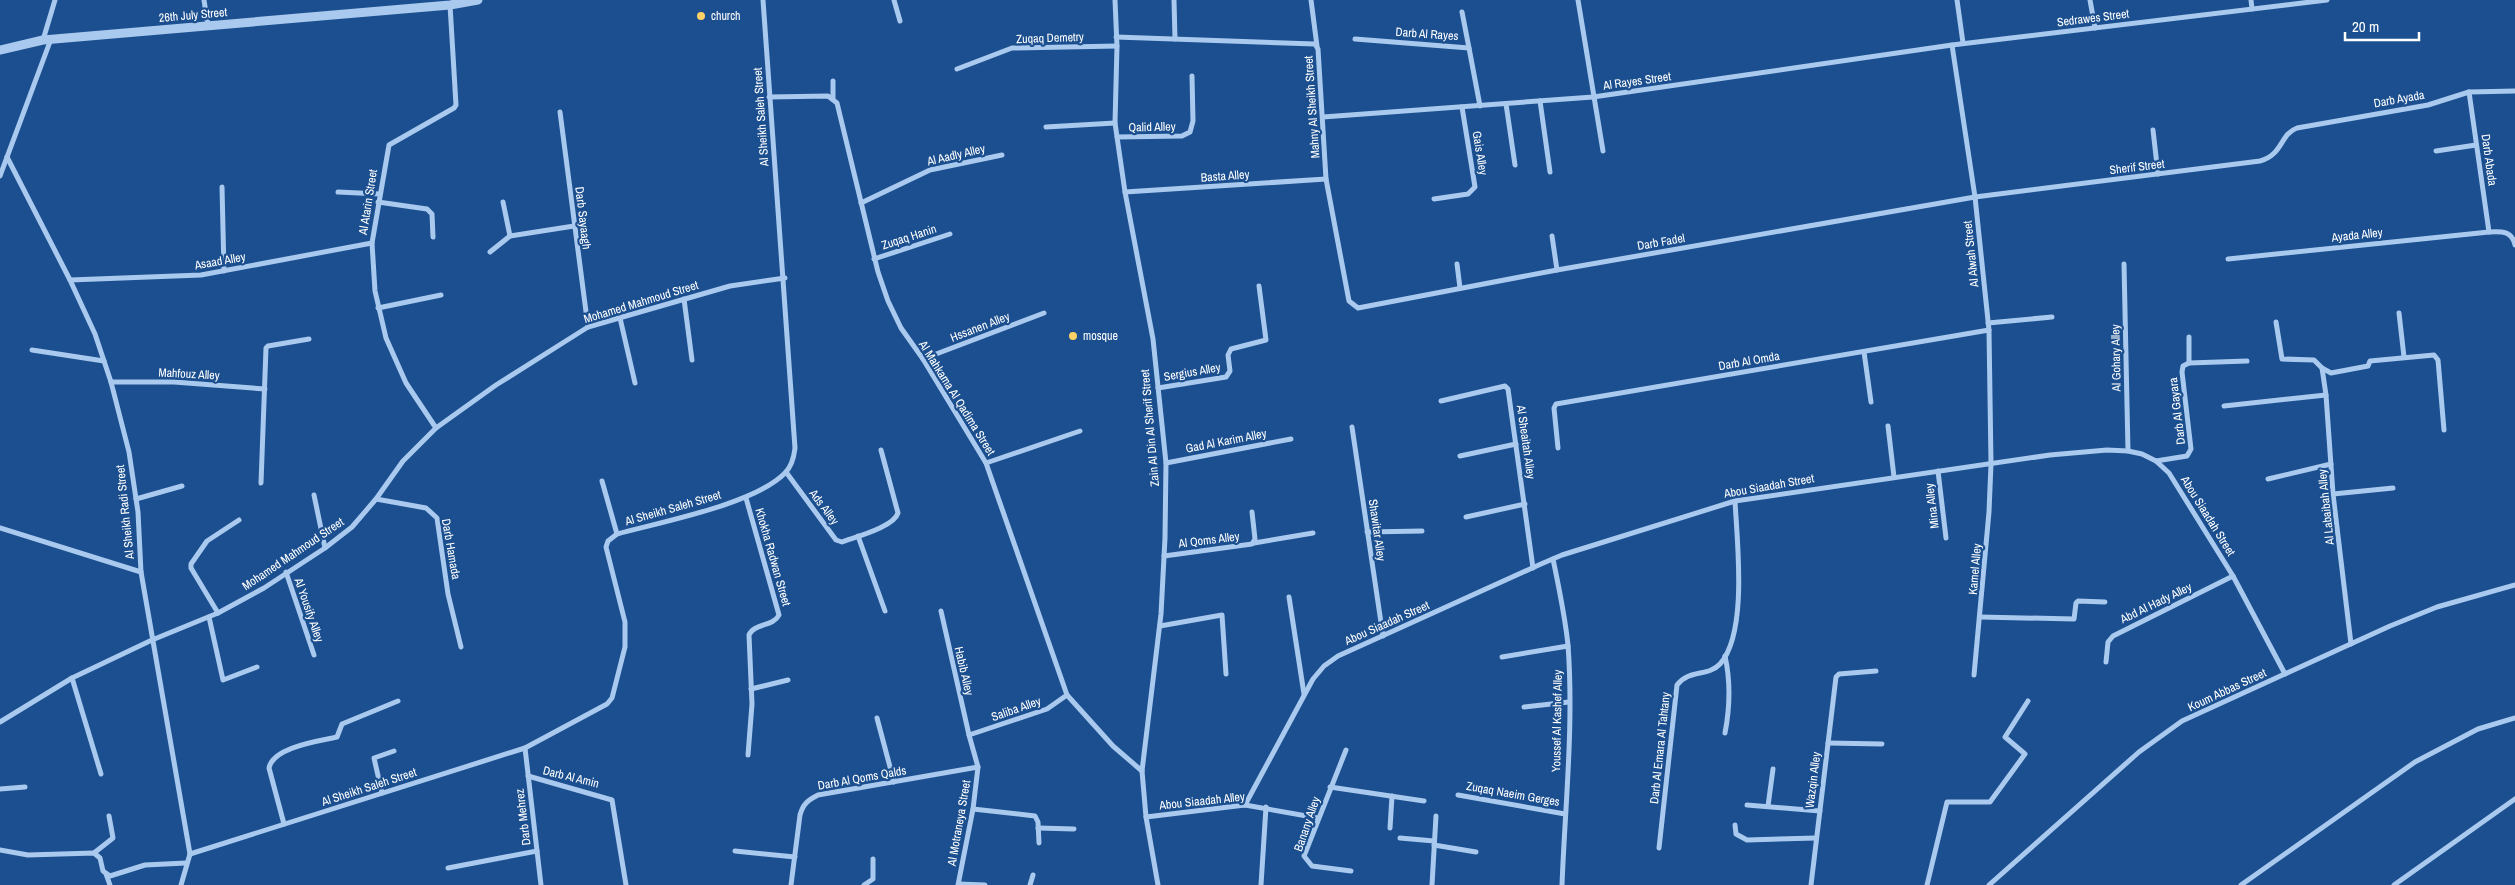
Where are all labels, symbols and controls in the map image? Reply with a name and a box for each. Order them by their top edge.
street label: 26th July Street [158,4,228,26]
street label: Sedrawes Street [2056,6,2130,30]
place label: church [711,8,741,24]
marker: church [695,10,707,22]
scale bar [2345,10,2419,42]
text: 20 m [2352,16,2379,37]
street label: Darb Al Rayes [1395,24,1459,44]
street label: Zuqaq Demetry [1016,29,1084,47]
street label: Mahny Al Sheikh Street [1300,55,1324,159]
street label: Al Sheikh Saleh Street [750,67,773,168]
street label: Al Rayes Street [1601,68,1672,94]
street label: Darb Ayada [2372,87,2426,111]
street label: Qalid Alley [1128,119,1176,135]
street label: Gais Alley [1469,130,1491,176]
street label: Darb Abada [2477,133,2501,187]
street label: Al Aadly Alley [924,141,987,170]
street label: Sherif Street [2109,156,2166,178]
street label: Basta Alley [1200,166,1250,186]
street label: Al Atarin Street [355,168,381,237]
street label: Darb Sayaagh [571,186,595,250]
street label: Al Alwah Street [1960,220,1983,289]
street label: Zuqaq Hanin [879,221,939,253]
street label: Ayada Alley [2330,224,2383,246]
street label: Darb Fadel [1636,230,1686,254]
street label: Asaad Alley [192,249,247,274]
street label: Mohamed Mahmoud Street [582,277,701,327]
street label: Hssanen Alley [948,308,1012,346]
street label: Al Gohary Alley [2107,324,2125,393]
place label: mosque [1083,328,1118,344]
marker: mosque [1067,330,1079,342]
street label: Al Mahkama Al Qadima Street [915,337,999,459]
street label: Darb Al Omda [1717,348,1781,374]
street label: Sergius Alley [1162,359,1222,385]
street label: Mahfouz Alley [158,364,220,384]
street label: Zain Al Din Al Sherif Street [1137,368,1163,487]
street label: Darb Al Gayara [2165,376,2189,445]
street label: Al Sheaitah Alley [1513,403,1539,480]
street label: Gad Al Karim Alley [1184,425,1268,457]
street label: Al Sheikh Radi Street [112,464,138,561]
street label: Al Labaibah Alley [2314,468,2338,547]
street label: Abou Siaadah Street [1722,470,1816,502]
street label: Abou Siaadah Street [2176,472,2239,559]
street label: Mina Alley [1921,482,1943,530]
street label: Ads Alley [805,485,843,528]
street label: Al Sheikh Saleh Street [622,487,723,530]
street label: Shawitar Alley [1365,498,1389,562]
street label: Khokha Radwan Street [751,506,795,608]
street label: Mohamed Mahmoud Street [239,514,347,594]
street label: Darb Hamada [438,517,464,581]
street label: Al Qoms Alley [1177,528,1240,552]
street label: Kamel Alley [1965,543,1985,595]
street label: Al Yousify Alley [290,575,327,644]
street label: Abd Al Hady Alley [2117,579,2194,628]
street label: Abou Siaadah Street [1341,597,1432,649]
street label: Habib Alley [951,645,977,697]
street label: Koum Abbas Street [2185,665,2269,715]
street label: Youssef Al Kashef Alley [1548,669,1566,772]
street label: Darb Al Emara Al Tahtany [1646,691,1674,805]
street label: Saliba Alley [989,693,1043,725]
street label: Wazqin Alley [1802,751,1824,809]
street label: Darb Al Amin [541,762,601,792]
street label: Darb Al Qoms Qalds [816,762,908,794]
street label: Al Sheikh Saleh Street [318,764,419,810]
street label: Zuqaq Naeim Gerges [1465,778,1561,810]
street label: Al Motraneya Street [943,779,974,868]
street label: Darb Mehrez [512,788,534,846]
street label: Abou Siaadah Alley [1157,789,1246,814]
street label: Banany Alley [1290,794,1324,854]

